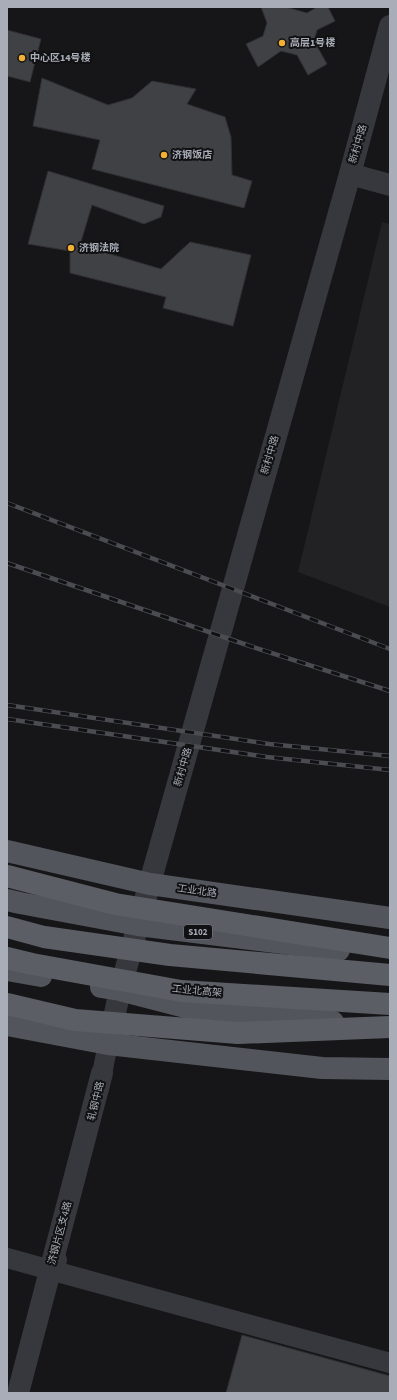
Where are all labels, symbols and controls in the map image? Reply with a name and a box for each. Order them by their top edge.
place label: 高层1号楼 [290,36,335,50]
marker: 高层1号楼 [277,38,287,48]
place label: 中心区14号楼 [30,51,91,65]
marker: 中心区14号楼 [17,53,27,63]
street label: 新村中路 [346,123,370,165]
place label: 济钢饭店 [172,148,212,162]
marker: 济钢饭店 [159,150,169,160]
place label: 济钢法院 [79,241,119,255]
marker: 济钢法院 [66,243,76,253]
street label: 新村中路 [258,434,282,476]
street label: 新村中路 [171,746,195,788]
street label: 工业北路 [176,881,218,901]
road number: S102 [184,925,212,939]
street label: 工业北高架 [171,982,223,1000]
street label: 轧钢中路 [84,1080,108,1122]
street label: 济钢片区支4路 [45,1200,75,1266]

